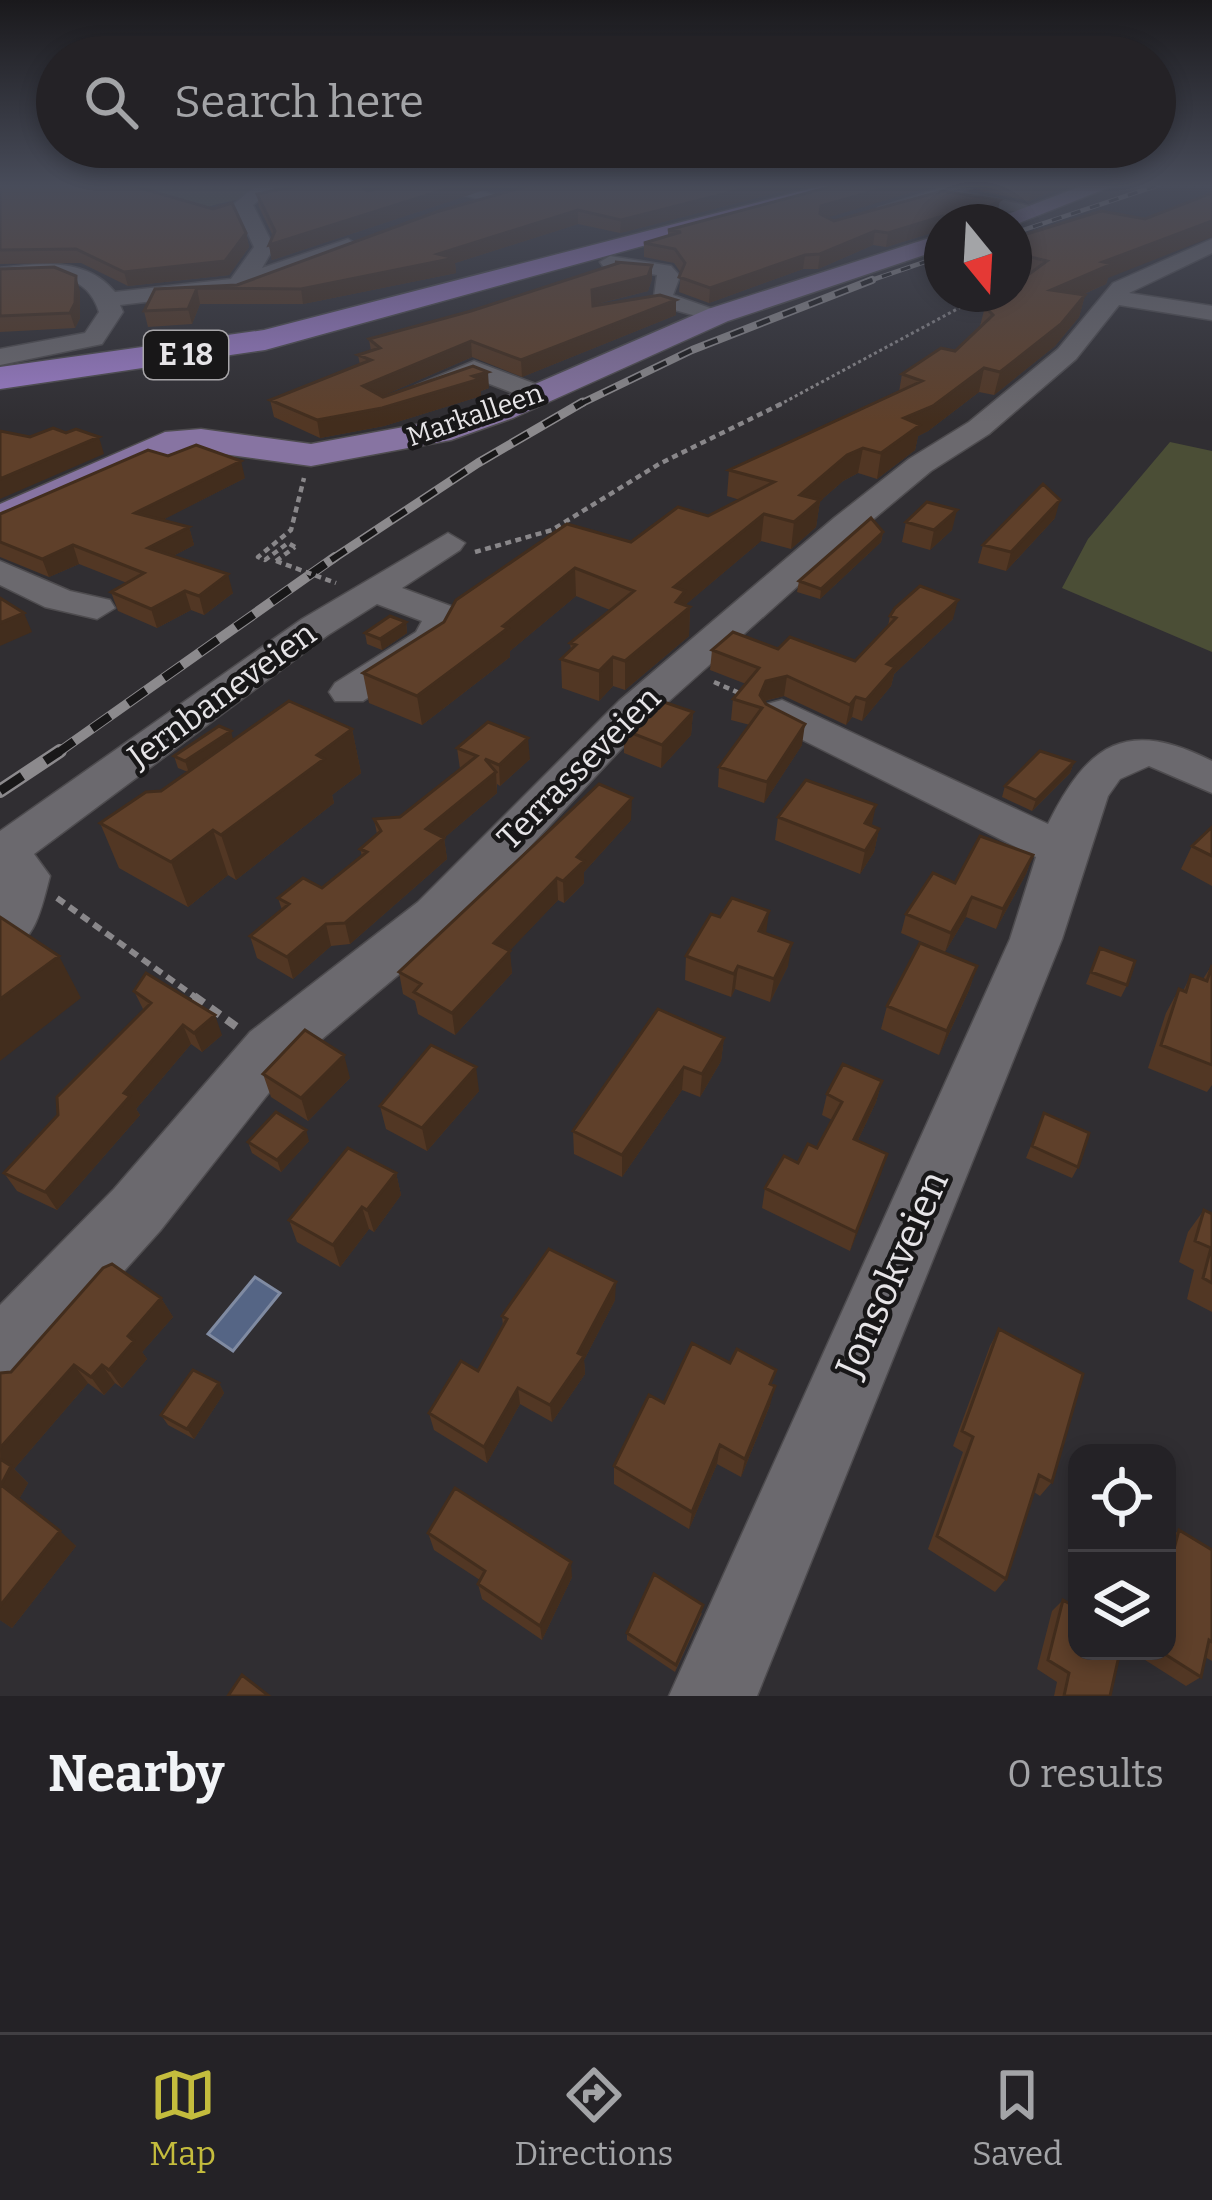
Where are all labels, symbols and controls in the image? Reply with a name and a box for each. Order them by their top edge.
search box [36,36,1176,168]
icon: search [78,69,144,135]
text: Search here [174,75,424,129]
north arrow [924,204,1032,312]
road number: E 18 [144,331,228,379]
street label: Markalleen [403,377,547,453]
street label: Jernbaneveien [119,613,324,777]
street label: Terrasseveien [489,678,669,858]
street label: Jonsokveien [826,1163,958,1385]
map controls [1068,1444,1176,1660]
button: locate [1068,1444,1176,1552]
button: layers [1068,1552,1176,1660]
text: Nearby [48,1743,224,1805]
text: 0 results [1007,1751,1164,1797]
tab: Map [149,2062,216,2174]
tab: Directions [515,2062,673,2174]
tab: Saved [972,2062,1063,2174]

